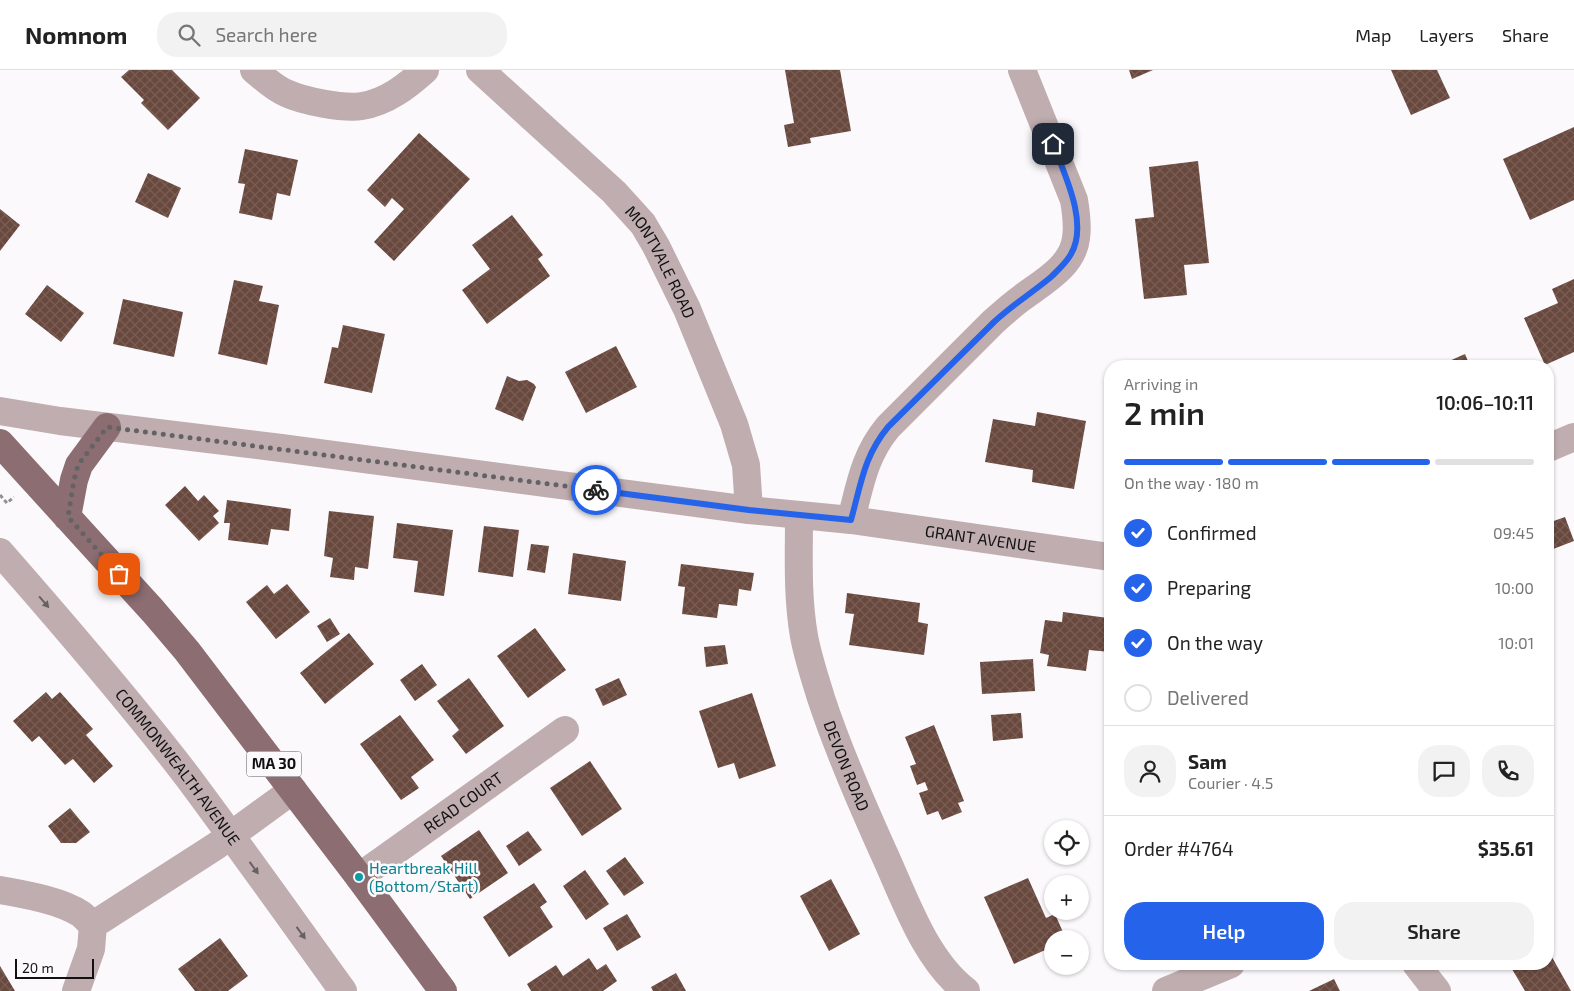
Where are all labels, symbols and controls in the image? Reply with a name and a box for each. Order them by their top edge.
search box [157,12,507,57]
text: Nomnom [25,20,127,49]
icon: search [175,21,203,49]
text: Search here [215,23,317,46]
text: Map [1355,24,1391,46]
text: Layers [1419,24,1474,46]
text: Share [1502,24,1549,46]
pin [1032,123,1074,165]
icon: home [1039,130,1067,158]
street label: MONTVALE ROAD [622,201,700,321]
text: Arriving in [1124,374,1198,393]
text: 10:06–10:11 [1436,391,1534,414]
text: 2 min [1124,393,1205,431]
courier [571,465,621,515]
text: On the way · 180 m [1124,473,1259,492]
icon: bike [582,476,610,504]
icon: check [1124,519,1152,547]
street label: GRANT AVENUE [924,521,1038,555]
text: Confirmed [1167,521,1257,544]
text: 09:45 [1493,523,1534,542]
pin [98,553,140,595]
icon: bag [105,560,133,588]
icon: check [1124,574,1152,602]
text: Preparing [1167,576,1251,599]
text: 10:00 [1495,578,1534,597]
one-way arrow [38,595,49,608]
icon: check [1124,629,1152,657]
text: On the way [1167,631,1263,654]
text: 10:01 [1498,633,1534,652]
street label: COMMONWEALTH AVENUE [112,684,245,849]
text: Delivered [1167,686,1249,709]
street label: DEVON ROAD [820,718,874,814]
button: person [1124,745,1176,797]
button: chat [1418,745,1470,797]
button: phone [1482,745,1534,797]
text: Sam [1188,750,1227,773]
road number: MA 30 [246,752,302,776]
street label: READ COURT [420,768,506,837]
text: Courier · 4.5 [1188,773,1273,792]
map controls [1044,820,1089,975]
button: locate [1044,820,1089,865]
text: Order #4764 [1124,837,1234,860]
text: $35.61 [1478,837,1534,860]
place label: Heartbreak Hill (Bottom/Start) [369,858,479,895]
one-way arrow [249,861,259,875]
marker: Heartbreak Hill (Bottom/Start) [353,871,365,883]
button: + [1044,875,1089,920]
button: Help [1124,902,1324,960]
button: Share [1334,902,1534,960]
one-way arrow [295,926,305,939]
button: − [1044,930,1089,975]
scale bar [15,956,94,979]
text: 20 m [22,959,54,976]

